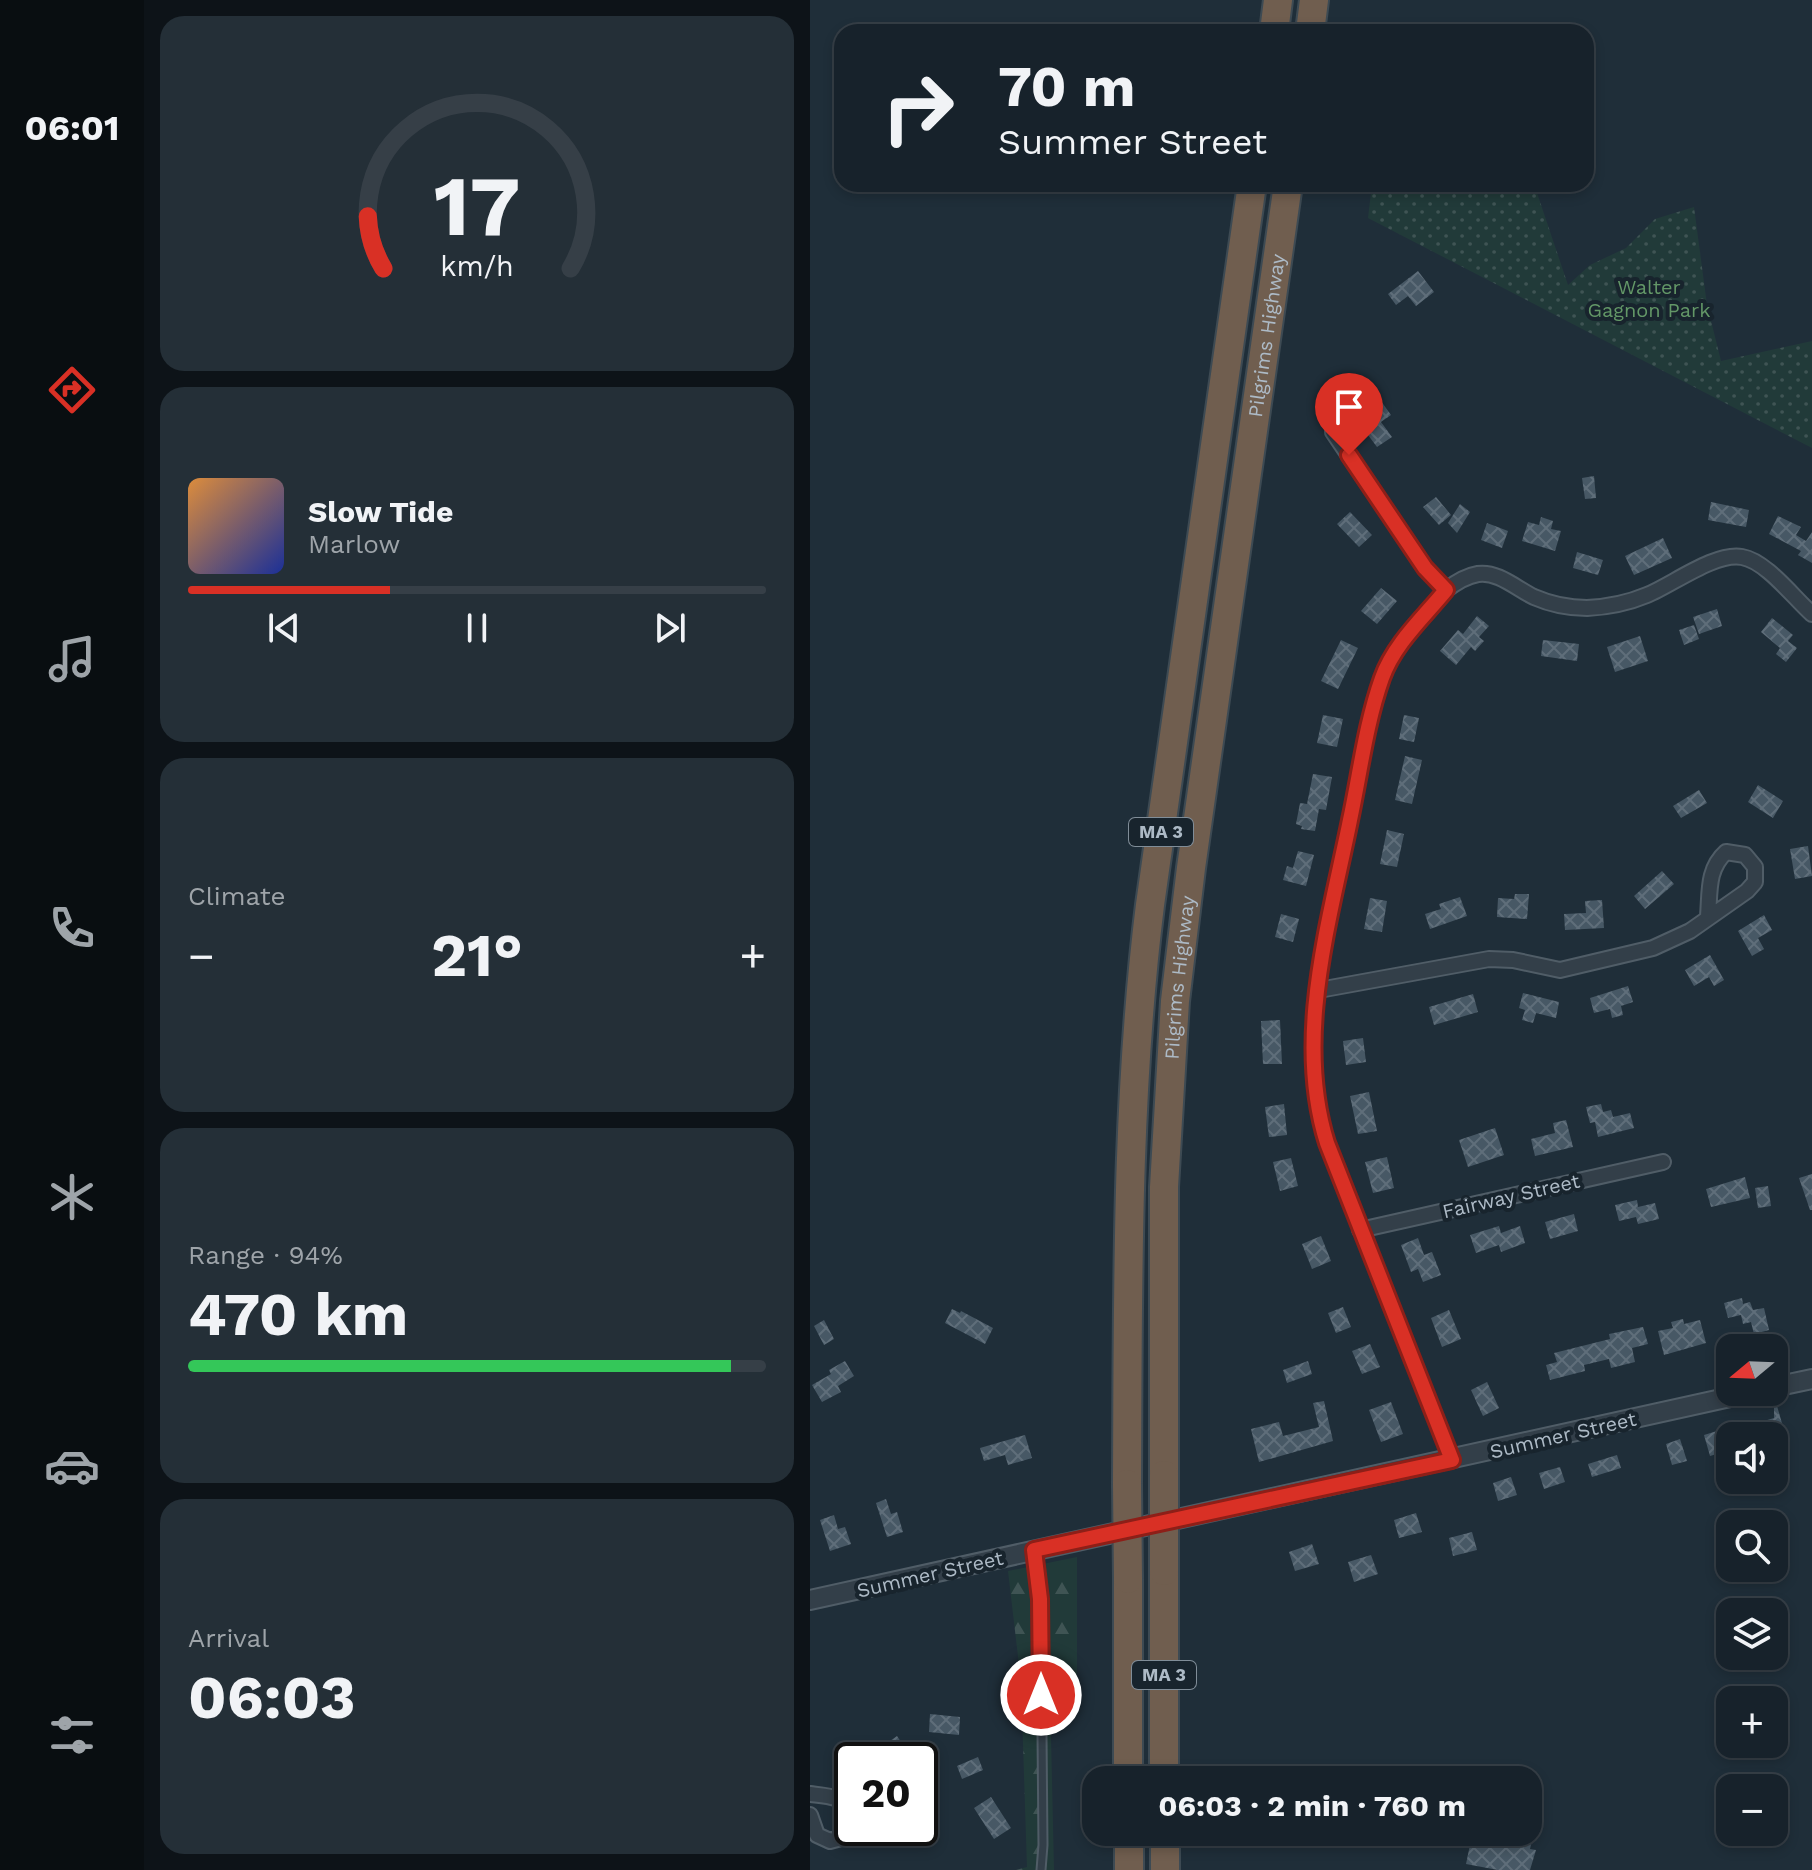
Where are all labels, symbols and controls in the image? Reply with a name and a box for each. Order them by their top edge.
text: 70 m [998,54,1135,120]
icon: right [866,56,970,160]
text: 06:01 [25,107,119,149]
text: Summer Street [998,121,1267,163]
text: 17 [434,158,520,255]
text: km/h [440,250,514,284]
street label: Pilgrims Highway [1243,252,1290,419]
park label: Walter Gagnon Park [1587,275,1711,322]
icon: directions [44,362,100,418]
pin [1315,373,1383,455]
icon: arrive [1327,385,1371,429]
text: Slow Tide [308,494,453,529]
text: Marlow [308,529,400,559]
icon: previous [262,606,306,650]
icon: pause [455,606,499,650]
icon: next [648,606,692,650]
icon: music [44,631,100,687]
road number: MA 3 [1129,818,1193,846]
text: Climate [188,881,286,911]
street label: Pilgrims Highway [1160,894,1200,1060]
icon: phone [44,900,100,956]
text: 21° [431,920,523,991]
text: − [188,930,215,982]
text: + [739,930,766,982]
street label: Fairway Street [1440,1168,1583,1223]
icon: climate [44,1169,100,1225]
text: Range · 94% [188,1240,343,1270]
text: 470 km [188,1279,408,1350]
north arrow [1716,1334,1788,1406]
map controls [1716,1334,1788,1846]
street label: Summer Street [1487,1406,1639,1464]
button: sound [1716,1422,1788,1494]
icon: car [44,1438,100,1494]
button: search [1716,1510,1788,1582]
street label: Summer Street [854,1545,1006,1603]
button: layers [1716,1598,1788,1670]
text: Arrival [188,1623,269,1653]
position arrow [999,1653,1083,1737]
road number: MA 3 [1132,1661,1196,1689]
text: 06:03 [188,1662,355,1733]
button: + [1716,1686,1788,1758]
icon: filters [44,1707,100,1763]
speed limit sign: 20 [834,1742,938,1846]
button: − [1716,1774,1788,1846]
text: 06:03 · 2 min · 760 m [1158,1788,1466,1823]

